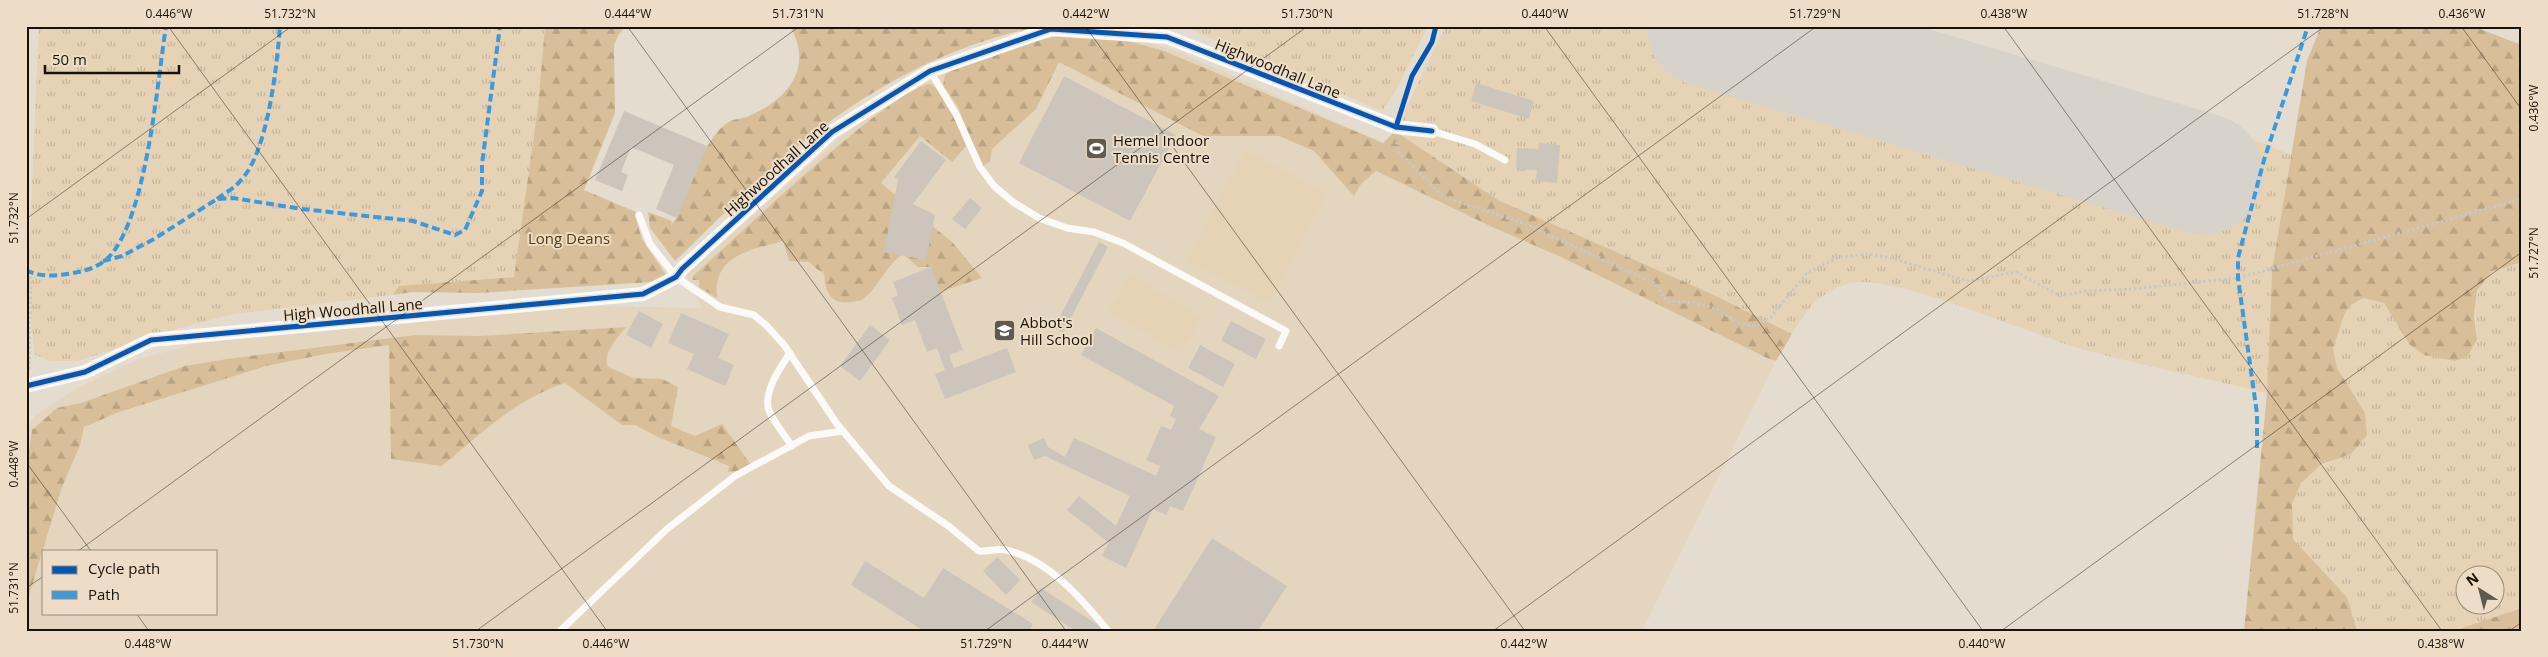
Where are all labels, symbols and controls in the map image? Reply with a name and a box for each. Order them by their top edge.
text: 0.446°W [146,5,192,22]
text: 51.732°N [264,5,316,22]
text: 0.444°W [605,5,651,22]
text: 51.731°N [772,5,824,22]
text: 0.442°W [1063,5,1109,22]
text: 51.730°N [1281,5,1333,22]
text: 0.440°W [1522,5,1568,22]
text: 51.729°N [1789,5,1841,22]
text: 0.438°W [1981,5,2027,22]
text: 51.728°N [2297,5,2349,22]
text: 0.436°W [2439,5,2485,22]
street label: Highwoodhall Lane [1212,34,1344,102]
scale bar [45,42,179,74]
text: 50 m [52,49,87,69]
text: 0.436°W [2525,85,2542,131]
street label: Highwoodhall Lane [720,116,832,220]
place label: Hemel Indoor Tennis Centre [1113,130,1210,167]
sports icon: Hemel Indoor Tennis Centre [1085,137,1109,161]
text: 51.732°N [5,192,22,244]
text: 51.727°N [2525,227,2542,279]
park label: Long Deans [528,228,610,248]
street label: High Woodhall Lane [282,293,424,325]
place label: Abbot's Hill School [1020,312,1093,349]
school or university icon: Abbot's Hill School [992,319,1016,343]
text: 0.448°W [5,441,22,487]
legend [42,550,218,614]
text: Cycle path [88,558,160,578]
text: 51.731°N [5,562,22,614]
north arrow [2456,564,2506,614]
text: N [2462,568,2482,590]
text: Path [88,584,120,604]
text: 0.448°W [125,635,171,652]
text: 51.730°N [452,635,504,652]
text: 0.446°W [583,635,629,652]
text: 51.729°N [960,635,1012,652]
text: 0.444°W [1042,635,1088,652]
text: 0.442°W [1501,635,1547,652]
text: 0.440°W [1959,635,2005,652]
text: 0.438°W [2418,635,2464,652]

